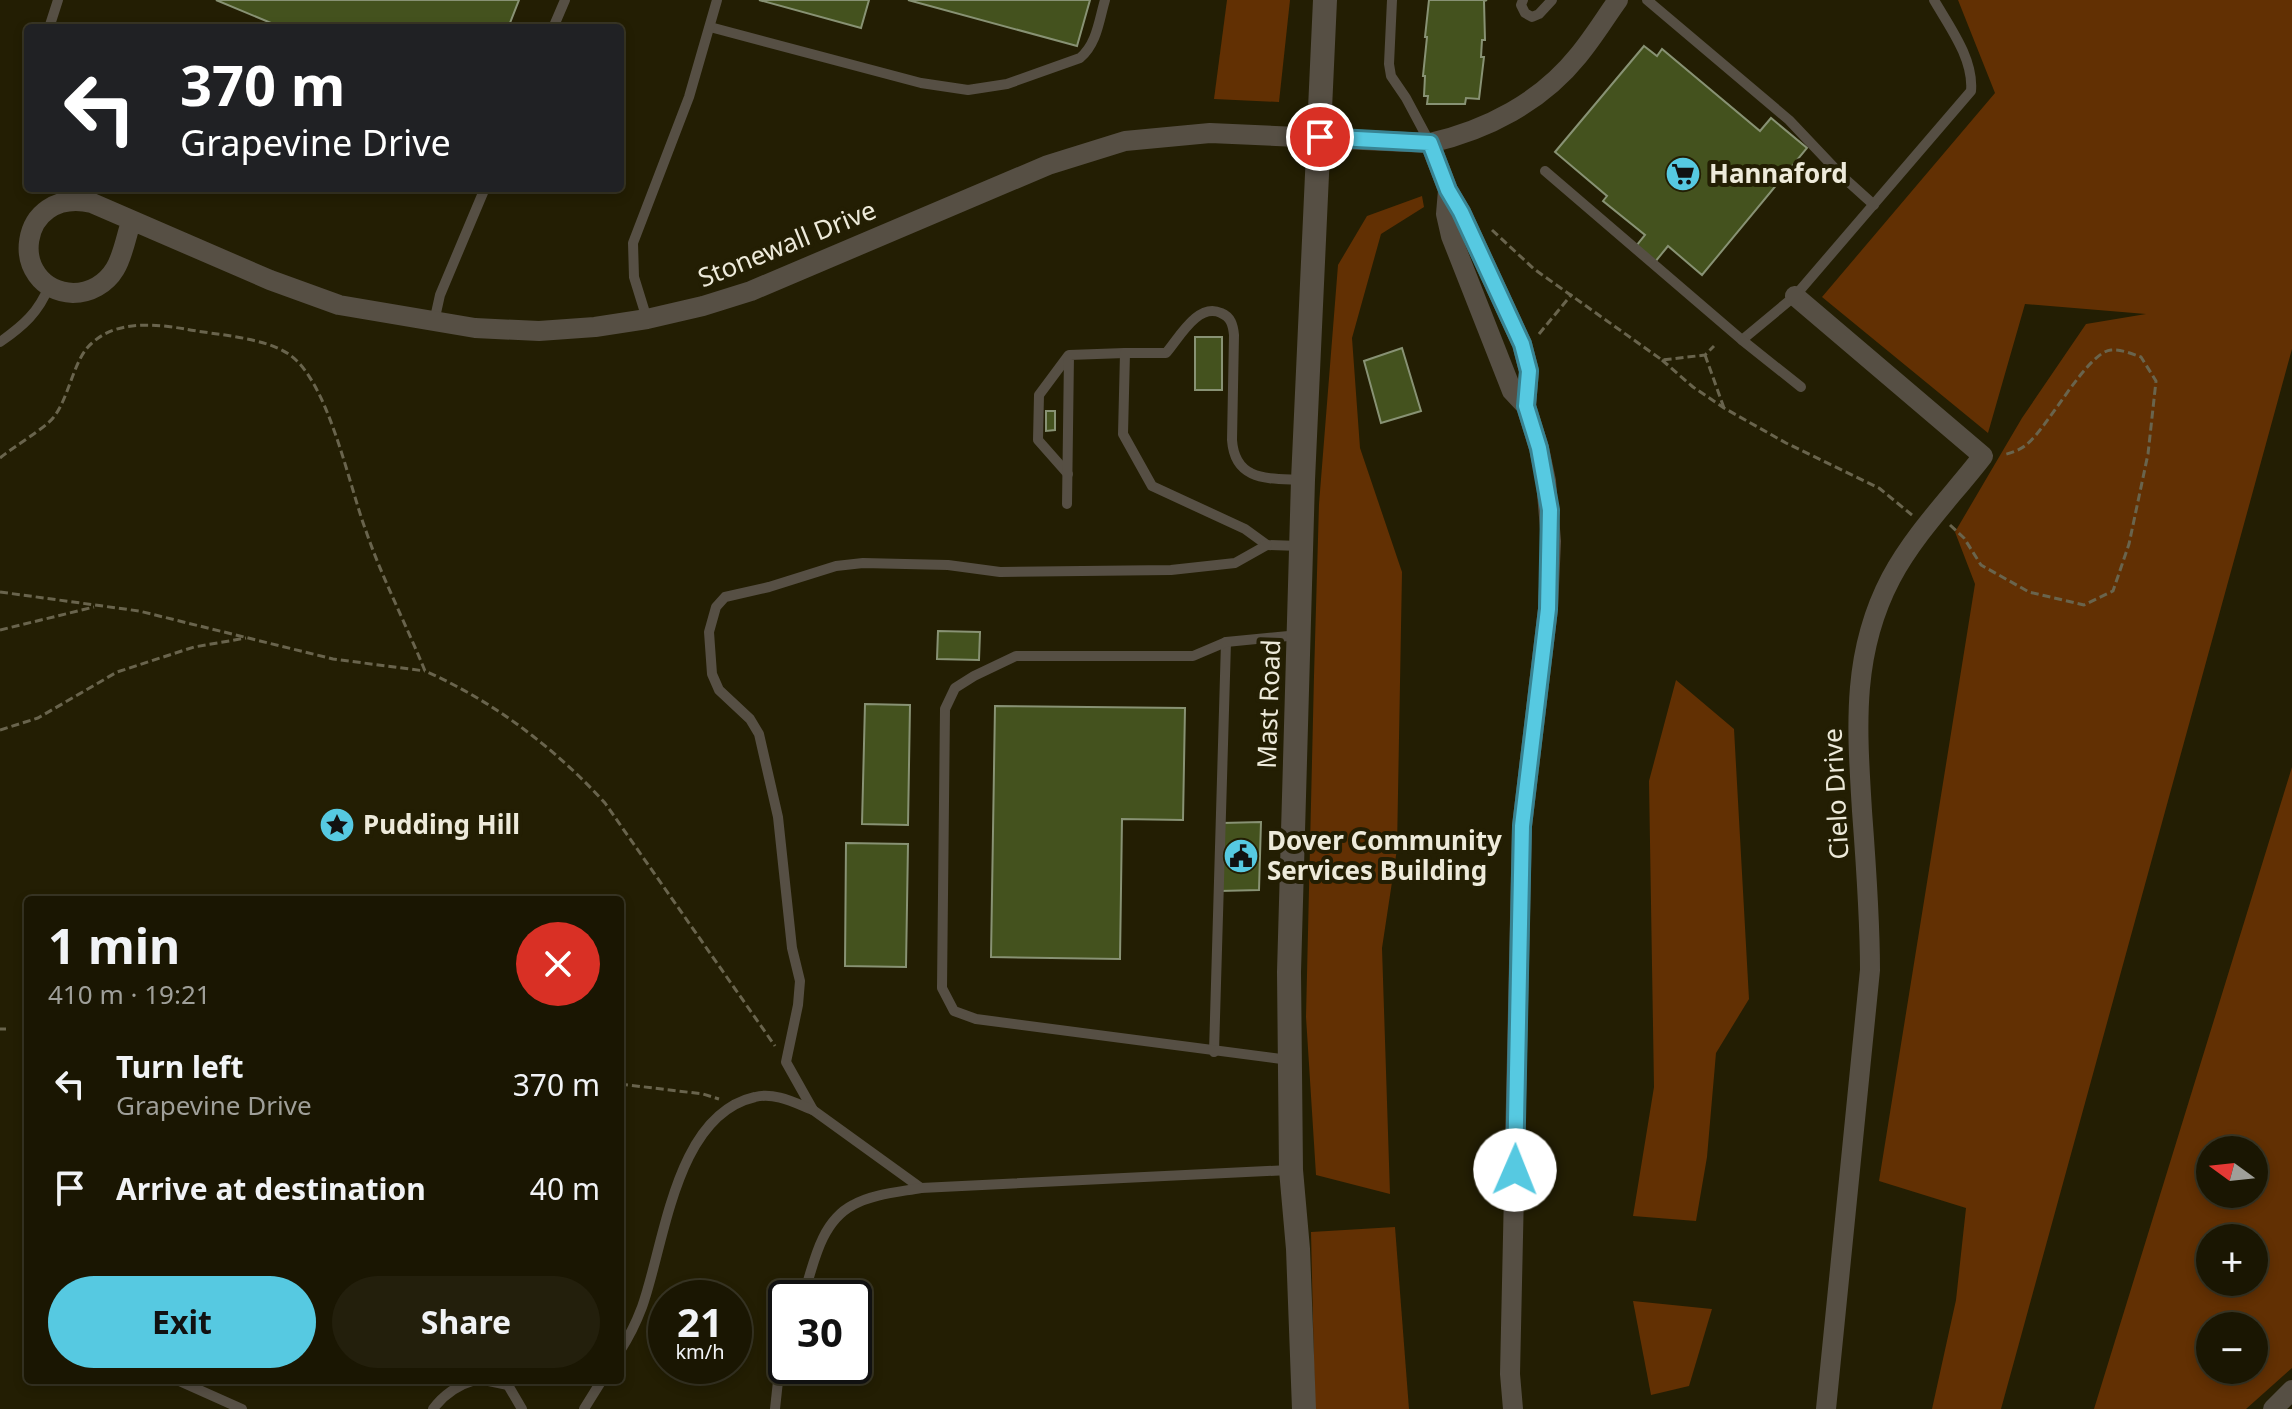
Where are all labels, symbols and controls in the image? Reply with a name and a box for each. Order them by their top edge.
text: 370 m [180,46,345,122]
icon: left [48,56,152,160]
pin [1286,103,1354,171]
icon: arrive [1298,115,1342,159]
text: Grapevine Drive [180,118,451,167]
supermarket icon: Hannaford [1664,155,1702,193]
place label: Hannaford [1709,155,1848,191]
street label: Stonewall Drive [692,191,881,295]
street label: Mast Road [1248,639,1288,769]
street label: Cielo Drive [1814,728,1856,861]
place icon: Pudding Hill [318,806,356,844]
place label: Pudding Hill [363,806,520,842]
place label: Dover Community Services Building [1267,822,1502,888]
public building icon: Dover Community Services Building [1222,837,1260,875]
text: 1 min [48,913,180,978]
button: close [516,922,600,1006]
text: 410 m · 19:21 [48,976,211,1012]
text: Turn left [116,1046,244,1087]
icon: left [48,1062,92,1106]
text: 370 m [513,1064,600,1105]
text: Grapevine Drive [116,1087,312,1123]
position arrow [1473,1128,1557,1212]
north arrow [2196,1136,2268,1208]
map controls [2196,1136,2268,1384]
icon: arrive [48,1166,92,1210]
text: Arrive at destination [116,1168,426,1209]
text: 40 m [530,1168,600,1209]
button: + [2196,1224,2268,1296]
button: Exit [48,1276,316,1368]
button: Share [332,1276,600,1368]
speed limit sign: 30 [768,1280,872,1384]
text: 21 [677,1294,723,1349]
button: − [2196,1312,2268,1384]
text: km/h [675,1338,725,1365]

